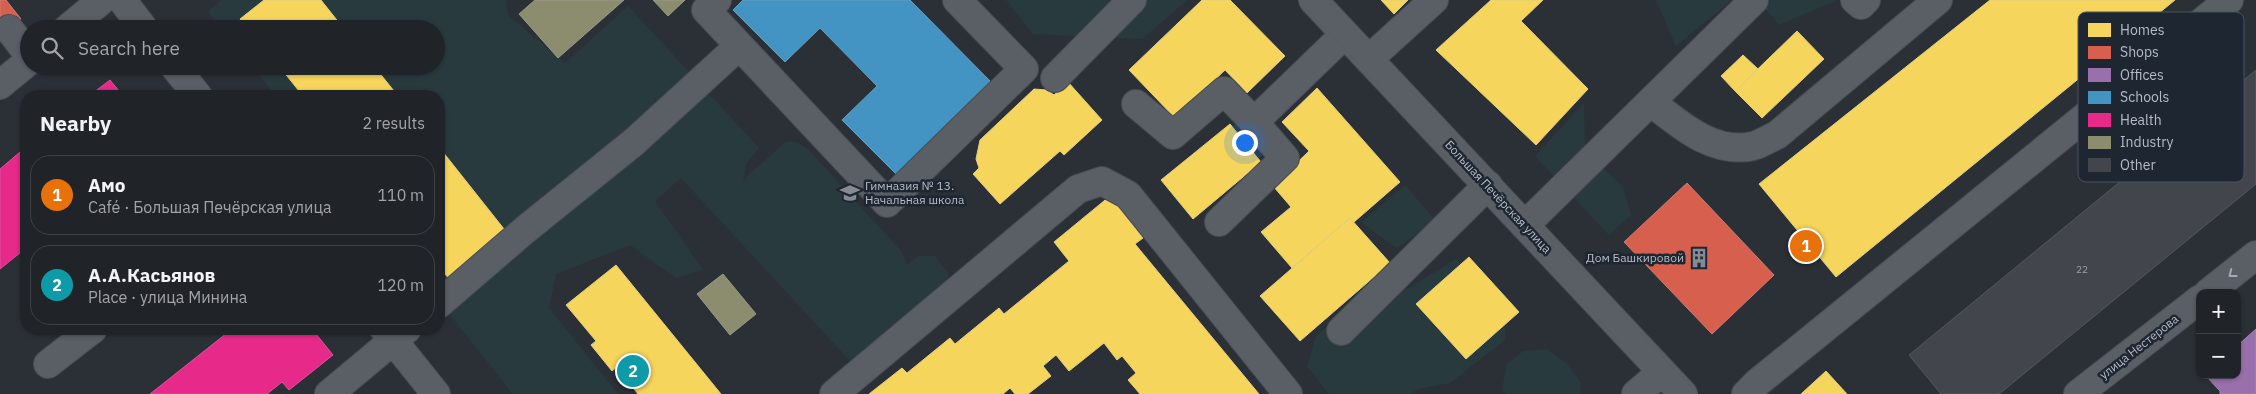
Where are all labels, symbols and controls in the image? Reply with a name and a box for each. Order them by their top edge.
legend [2078,12,2244,182]
search box [20,20,445,75]
text: Homes [2120,21,2165,39]
icon: search [38,34,66,62]
text: Search here [78,36,180,60]
text: Shops [2120,43,2159,61]
text: Offices [2120,66,2164,84]
text: Schools [2120,88,2170,106]
text: Nearby [40,109,111,137]
text: Health [2120,111,2162,129]
text: 2 results [362,113,425,133]
your location [1232,130,1258,156]
text: Industry [2120,133,2174,151]
street label: Большая Печёрская улица [1442,137,1555,257]
text: Other [2120,156,2156,174]
text: Амо [88,173,126,197]
place label: Гимназия № 13. Начальная школа [865,178,965,207]
school or university icon: Гимназия № 13. Начальная школа [839,182,861,204]
text: 1 [52,185,62,205]
text: 110 m [377,185,424,205]
text: Café · Большая Печёрская улица [88,197,332,217]
pin: 1 [1790,227,1822,265]
building icon: Дом Башкировой [1688,247,1710,269]
place label: Дом Башкировой [1586,250,1684,265]
text: А.А.Касьянов [88,263,215,287]
house number: 22 [2076,263,2088,276]
one-way arrow [2228,268,2238,277]
text: 2 [52,275,62,295]
text: 120 m [377,275,424,295]
text: Place · улица Минина [88,287,247,307]
map controls [2196,289,2241,379]
button: + [2196,289,2241,334]
street label: улица Нестерова [2096,311,2182,382]
button: − [2196,334,2241,379]
pin: 2 [617,352,649,390]

